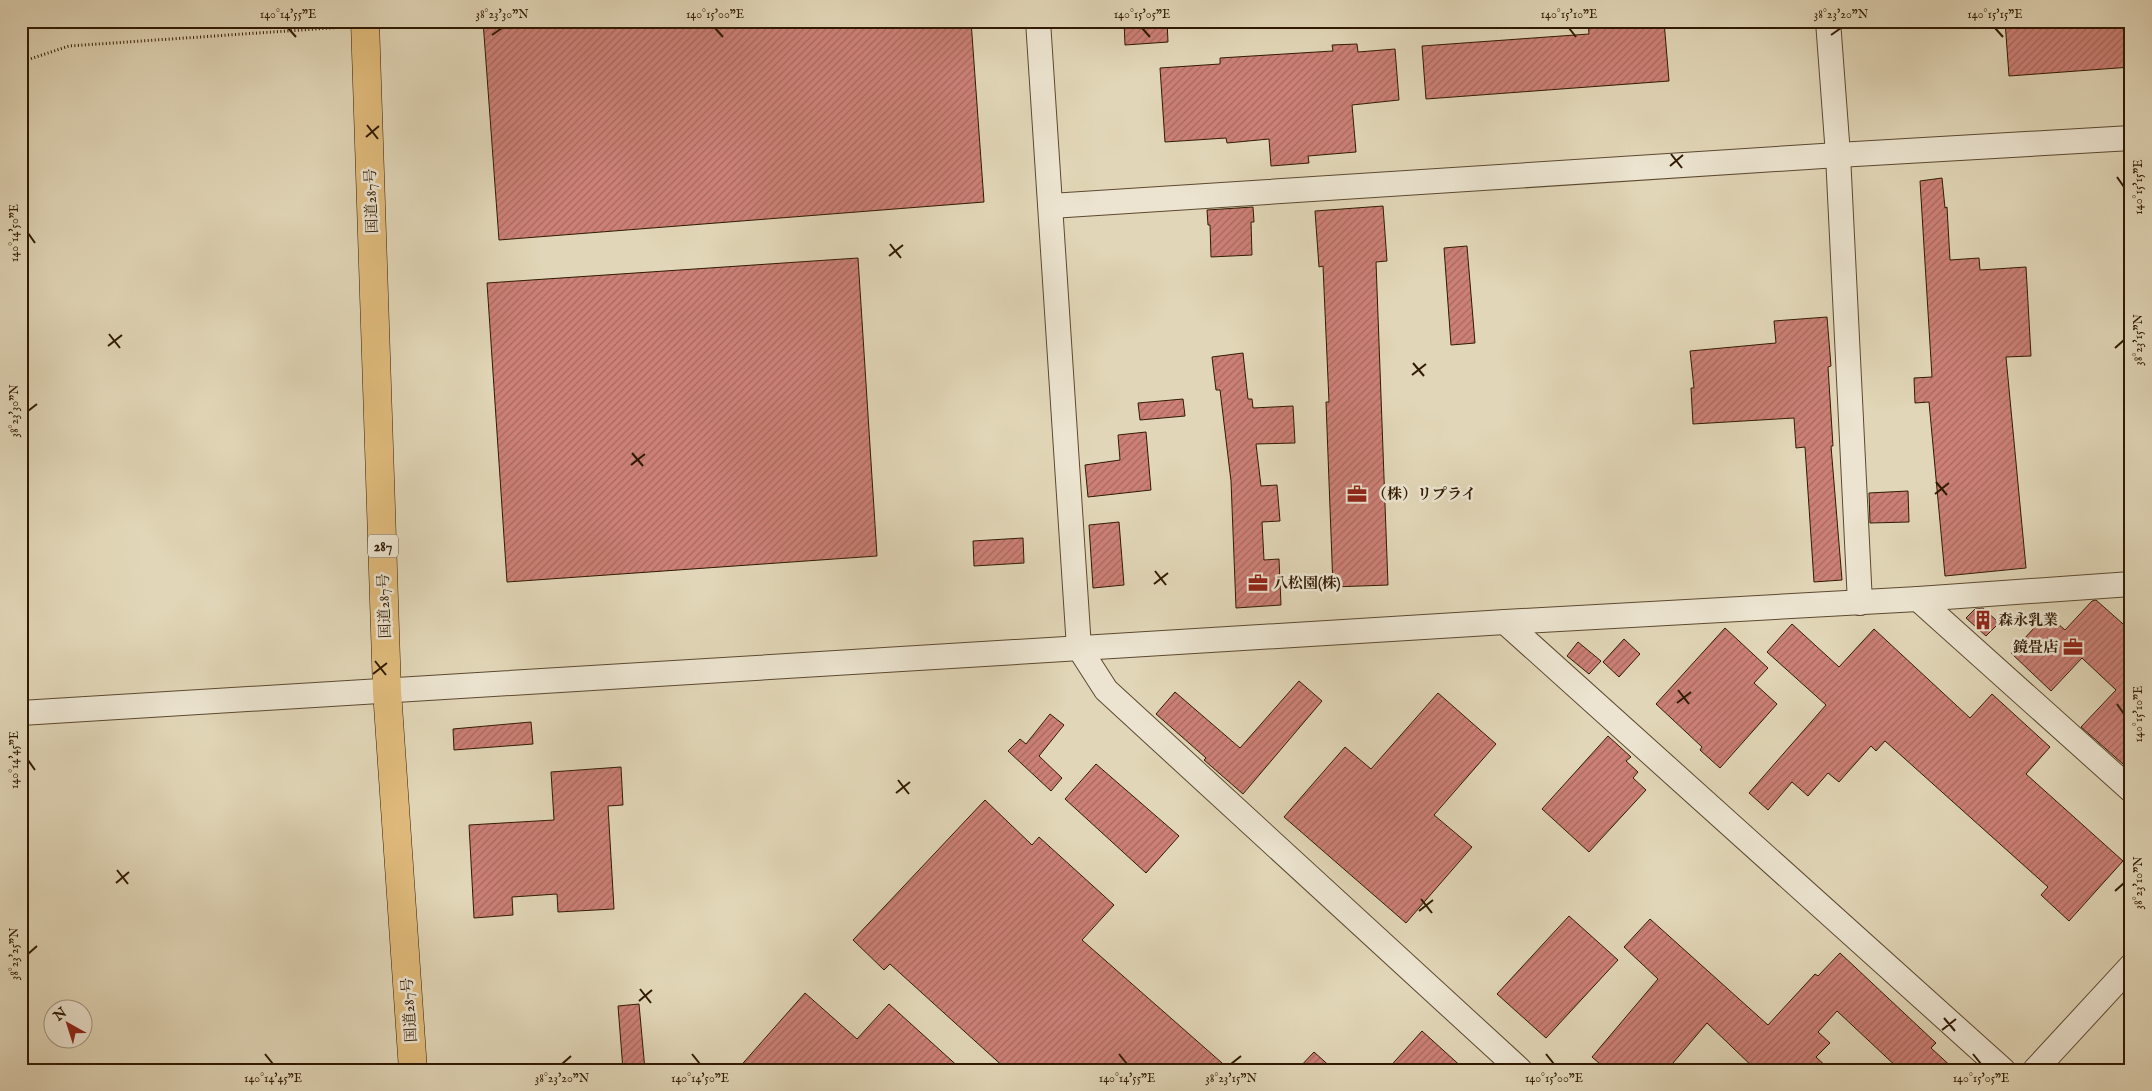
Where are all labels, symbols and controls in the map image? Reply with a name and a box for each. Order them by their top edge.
text: 140°14'55"E [260,7,316,22]
text: 38°23'30"N [475,7,529,22]
text: 140°15'00"E [686,7,744,22]
text: 140°15'05"E [1114,7,1170,22]
text: 140°15'10"E [1541,7,1597,22]
text: 38°23'20"N [1814,7,1869,22]
text: 140°15'15"E [1967,7,2023,22]
text: 140°15'15"E [2131,159,2146,215]
street label: 国道287号 [361,168,382,234]
text: 140°14'50"E [7,204,22,262]
text: 38°23'15"N [2131,314,2146,366]
text: 38°23'30"N [7,384,22,438]
office icon: （株）リプライ [1346,483,1368,505]
place label: （株）リプライ [1372,485,1477,504]
road number: 287 [368,534,398,558]
office icon: 八松園(株) [1247,572,1269,594]
street label: 国道287号 [374,573,395,639]
place label: 八松園(株) [1273,574,1341,593]
building icon: 森永乳業 [1972,609,1994,631]
place label: 森永乳業 [1998,611,2058,630]
office icon: 鏡畳店 [2062,636,2084,658]
place label: 鏡畳店 [2013,638,2058,657]
text: 140°15'10"E [2131,686,2146,742]
text: 140°14'45"E [7,731,22,789]
text: 38°23'10"N [2131,856,2146,910]
text: 38°23'25"N [7,927,22,980]
street label: 国道287号 [398,977,421,1043]
north arrow [42,998,92,1048]
text: N [49,1004,71,1026]
text: 140°14'45"E [244,1071,302,1086]
text: 38°23'20"N [535,1071,590,1086]
text: 140°14'50"E [671,1071,729,1086]
text: 140°14'55"E [1099,1071,1155,1086]
text: 38°23'15"N [1205,1071,1257,1086]
text: 140°15'00"E [1525,1071,1583,1086]
text: 140°15'05"E [1953,1071,2009,1086]

